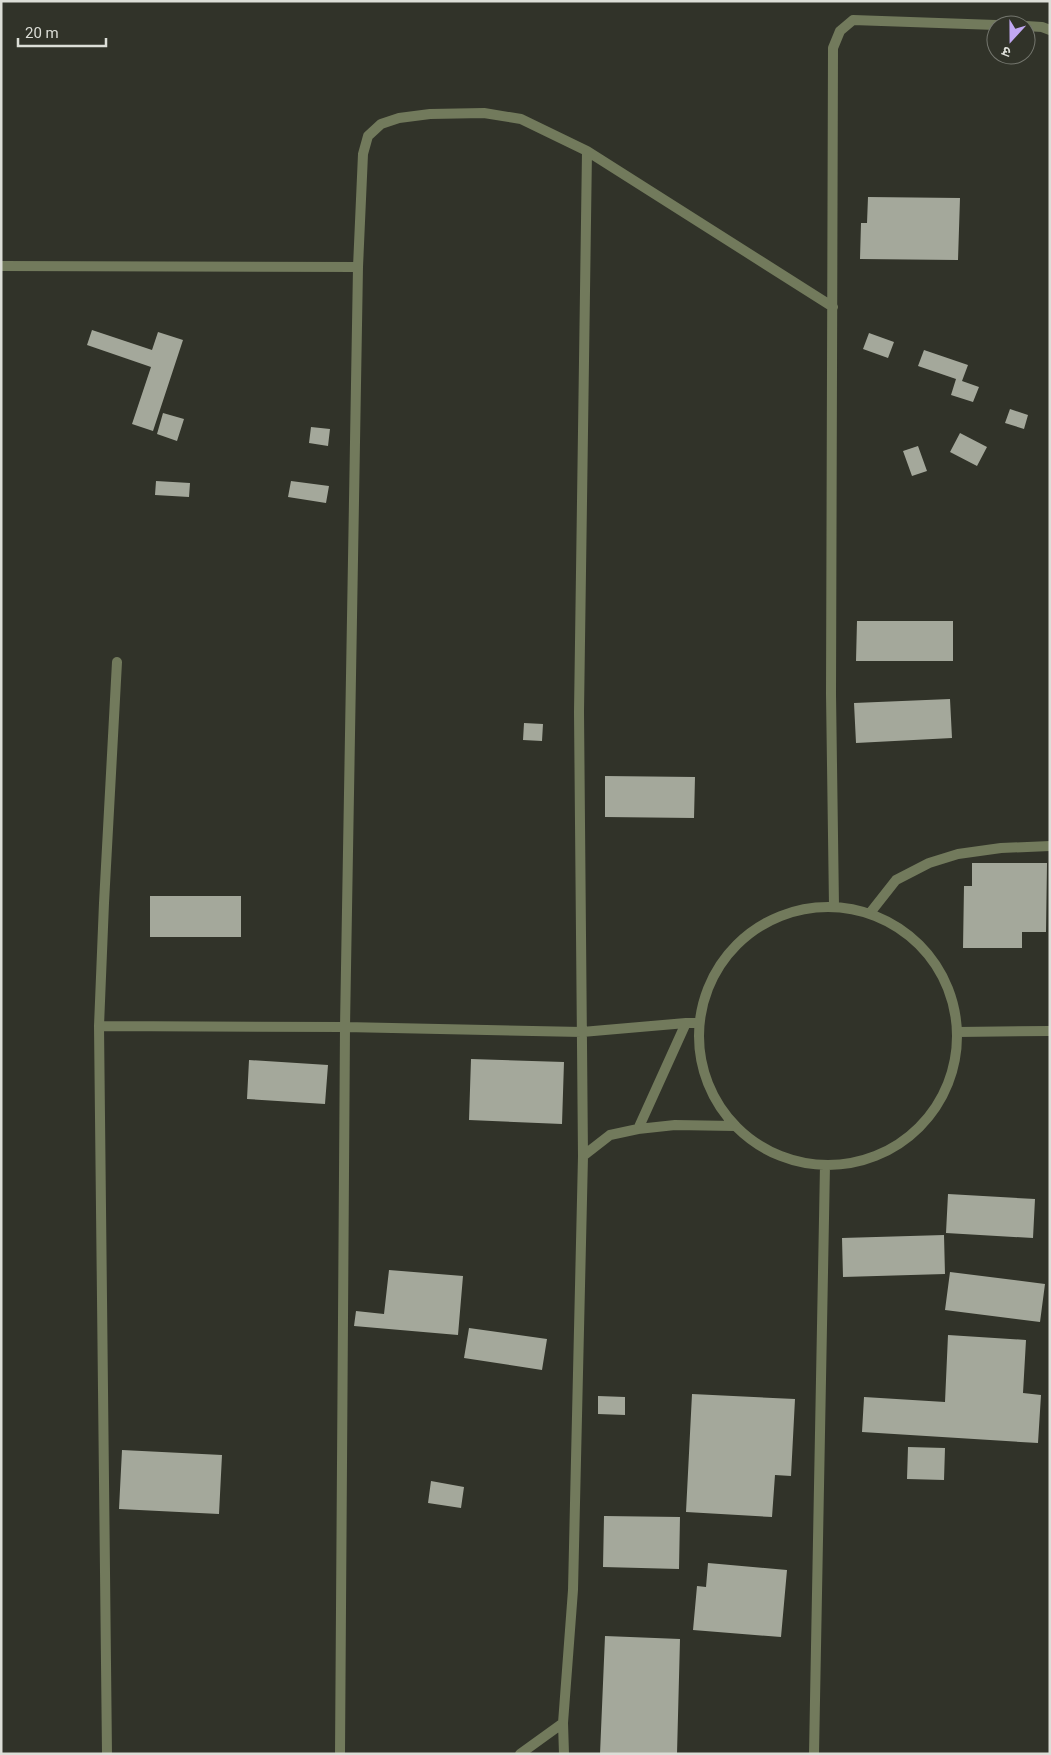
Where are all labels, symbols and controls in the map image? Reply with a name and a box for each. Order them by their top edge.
scale bar [18,15,105,47]
north arrow [986,15,1036,65]
text: 20 m [25,24,59,42]
text: उ [999,43,1013,61]

